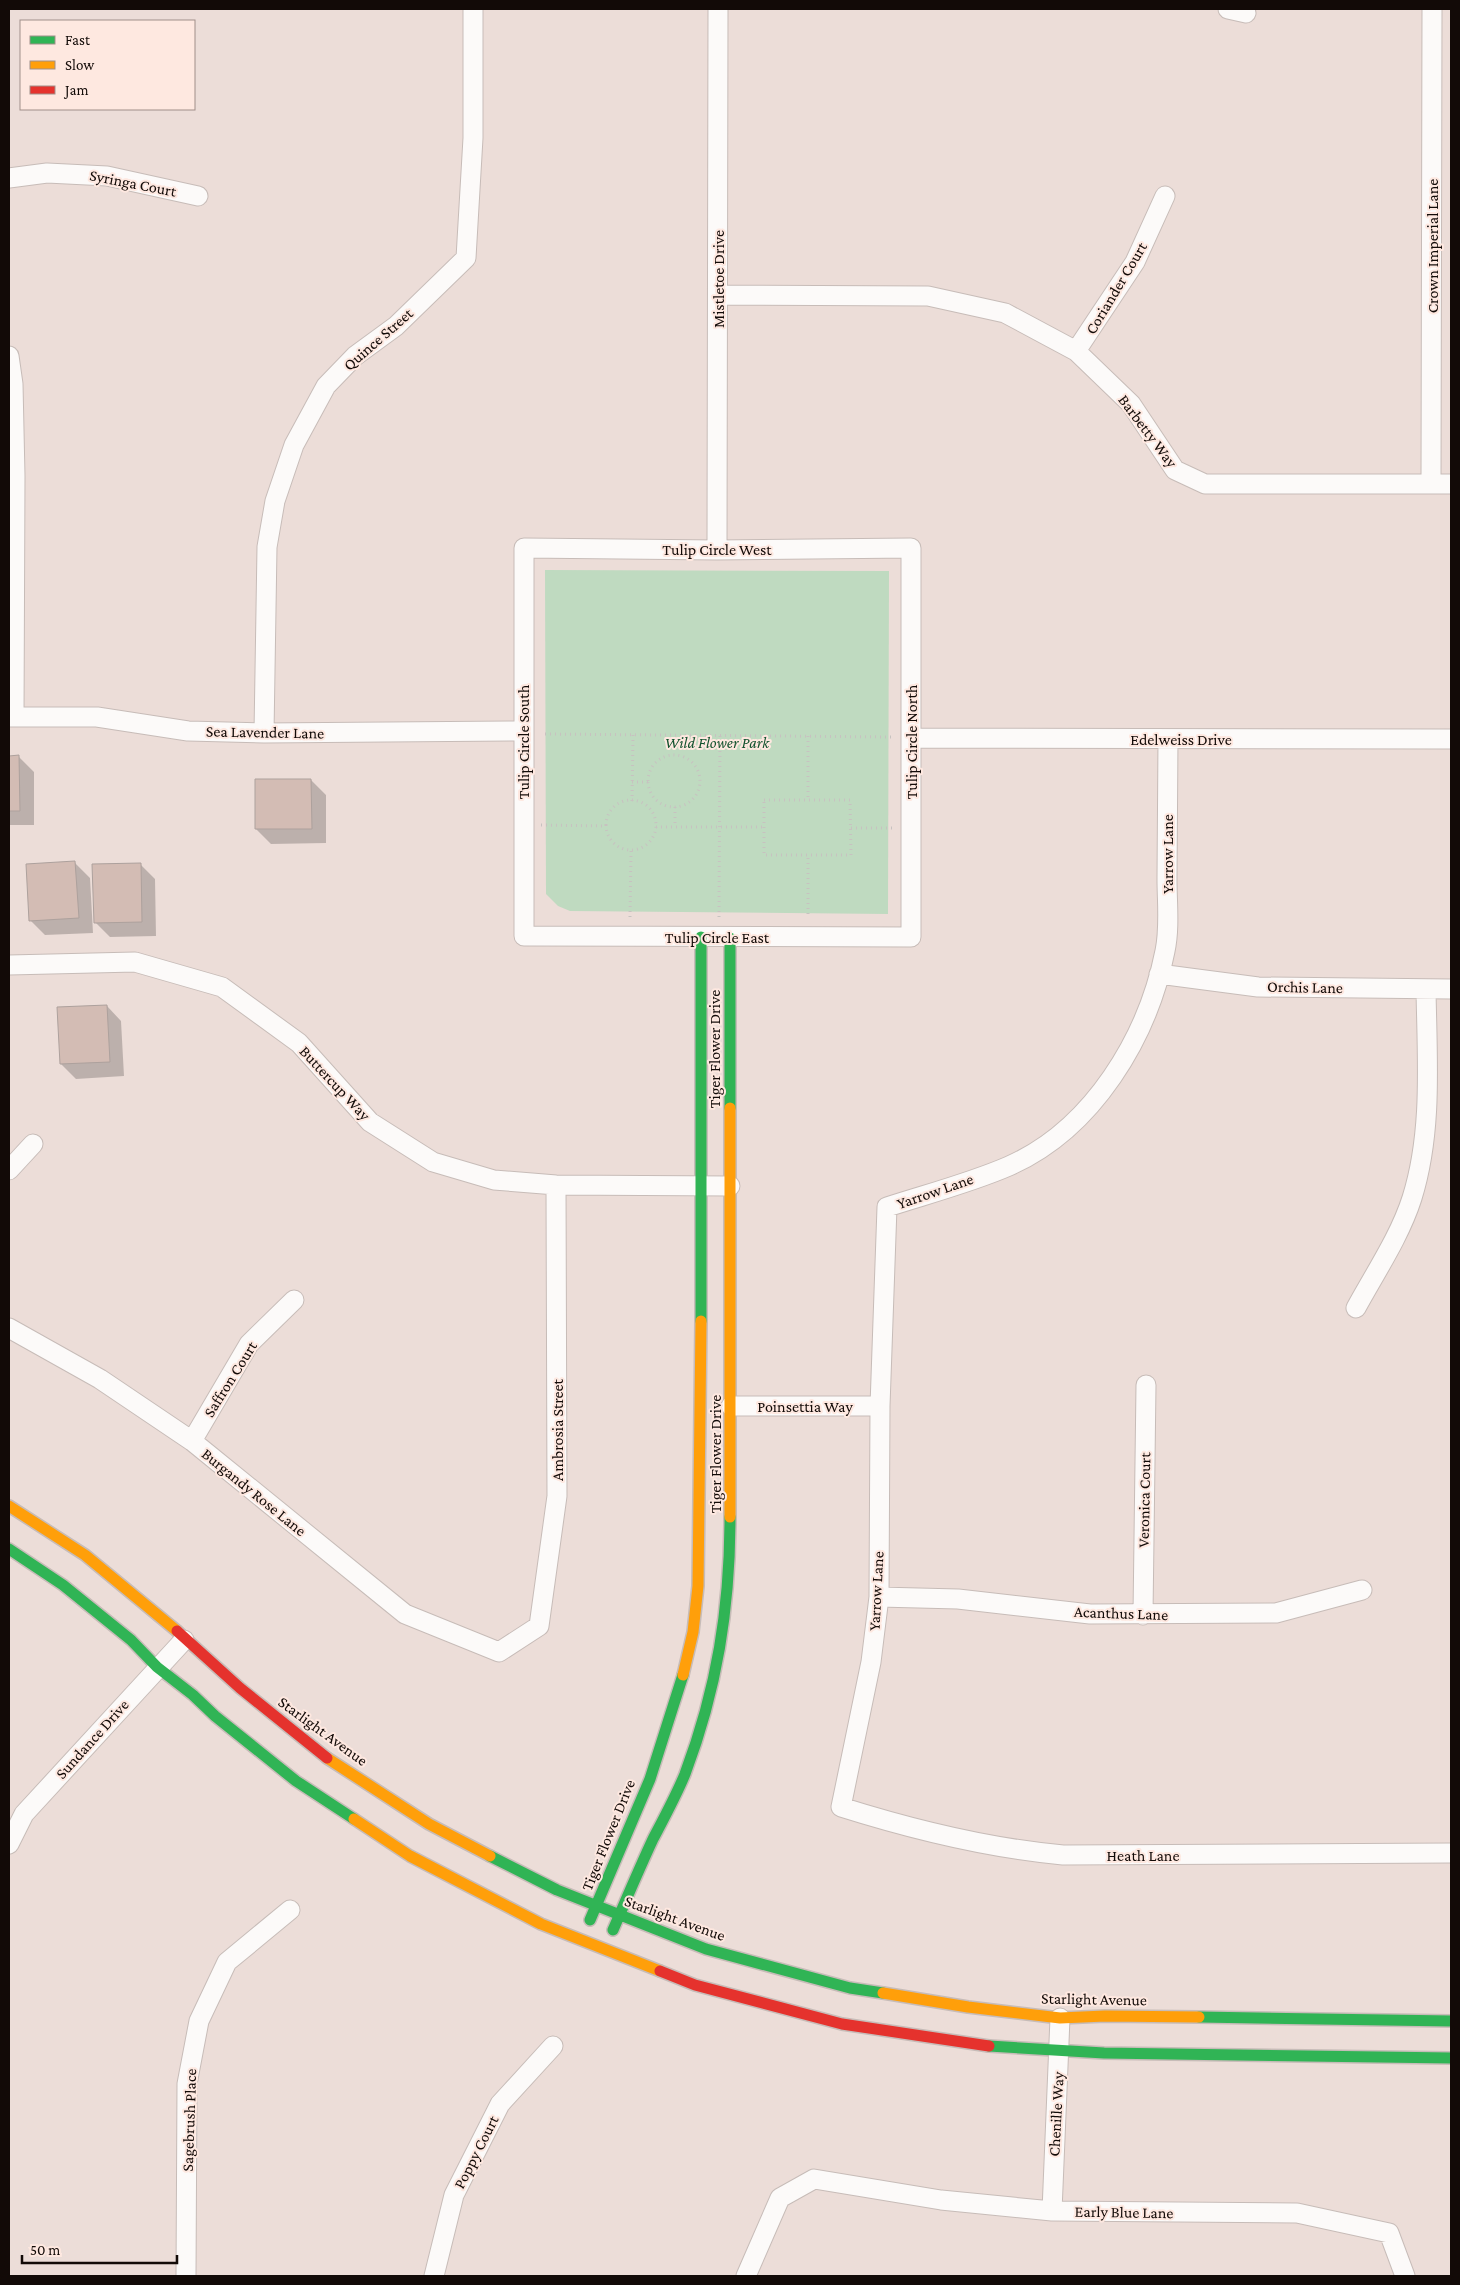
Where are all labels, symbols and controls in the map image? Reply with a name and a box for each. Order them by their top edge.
legend [20,20,195,110]
text: Fast [65,32,91,48]
text: Slow [65,57,95,73]
text: Jam [63,82,88,99]
street label: Syringa Court [88,166,179,201]
street label: Crown Imperial Lane [1424,179,1442,313]
street label: Mistletoe Drive [710,230,727,328]
street label: Coriander Court [1082,238,1150,337]
street label: Quince Street [340,304,417,374]
street label: Barbetty Way [1114,391,1181,472]
street label: Tulip Circle West [662,541,772,559]
street label: Tulip Circle South [515,684,533,799]
street label: Tulip Circle North [903,684,921,799]
street label: Sea Lavender Lane [206,722,324,742]
street label: Edelweiss Drive [1130,731,1232,748]
park label: Wild Flower Park [665,734,770,751]
street label: Yarrow Lane [1159,814,1176,894]
street label: Tulip Circle East [665,929,770,947]
street label: Orchis Lane [1267,978,1343,996]
street label: Tiger Flower Drive [706,990,724,1108]
street label: Buttercup Way [296,1042,374,1125]
street label: Yarrow Lane [895,1170,975,1212]
street label: Saffron Court [200,1337,260,1420]
street label: Ambrosia Street [549,1378,566,1481]
street label: Tiger Flower Drive [707,1395,725,1513]
street label: Poinsettia Way [757,1398,853,1416]
street label: Burgandy Rose Lane [198,1445,309,1540]
street label: Veronica Court [1135,1451,1153,1548]
street label: Yarrow Lane [865,1551,887,1631]
street label: Acanthus Lane [1074,1603,1168,1623]
street label: Starlight Avenue [275,1693,371,1770]
street label: Sundance Drive [52,1696,132,1782]
street label: Tiger Flower Drive [578,1777,639,1893]
street label: Heath Lane [1107,1847,1179,1864]
street label: Starlight Avenue [622,1892,728,1945]
street label: Starlight Avenue [1041,1990,1147,2009]
street label: Sagebrush Place [179,2068,200,2172]
street label: Chenille Way [1045,2071,1068,2157]
street label: Poppy Court [450,2112,503,2192]
street label: Early Blue Lane [1074,2203,1174,2222]
scale bar [22,2232,178,2264]
text: 50 m [30,2242,60,2258]

